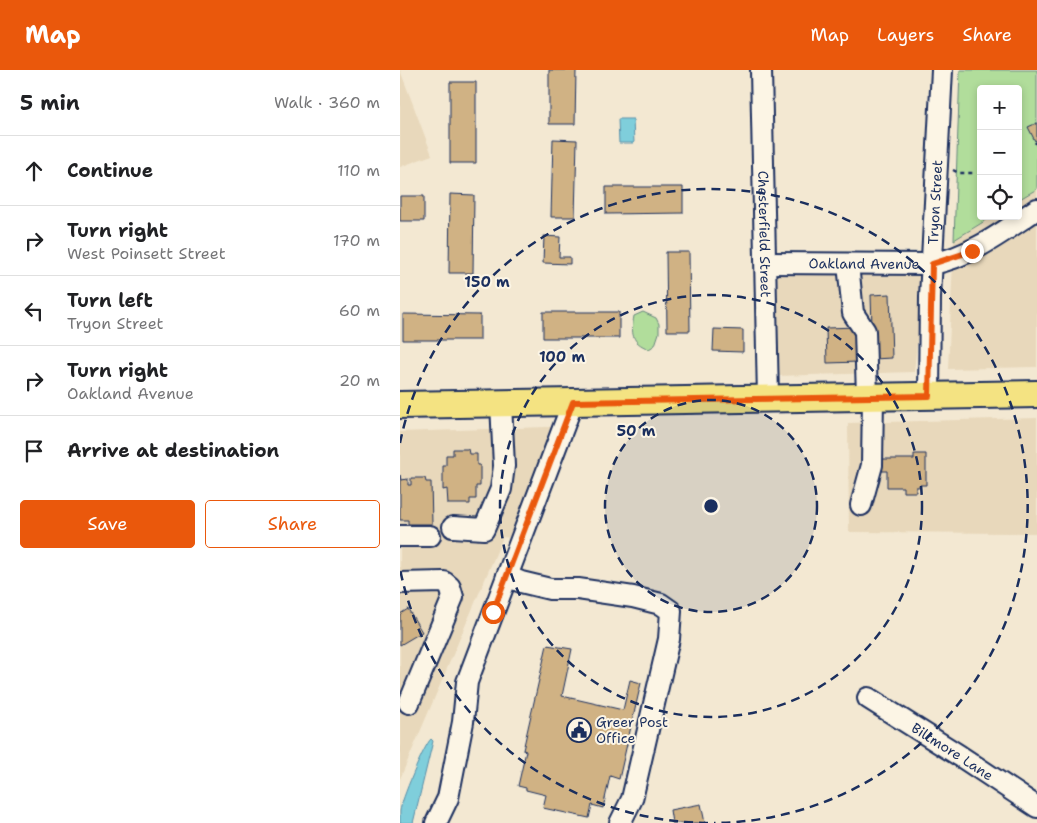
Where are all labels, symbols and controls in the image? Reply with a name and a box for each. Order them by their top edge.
text: Map [25,19,81,51]
text: Map [811,23,849,47]
text: Layers [877,23,934,47]
text: Share [962,23,1012,47]
map controls [977,85,1022,220]
button: + [977,85,1022,130]
text: 5 min [20,89,80,117]
text: Walk · 360 m [274,92,380,113]
button: − [977,130,1022,175]
icon: ahead [20,157,48,185]
text: Continue [67,158,153,183]
street label: Tryon Street [924,159,946,245]
text: 110 m [337,160,380,181]
street label: Chesterfield Street [754,170,775,298]
button: locate [977,175,1022,220]
text: Turn right [67,218,168,243]
icon: right [20,227,48,255]
text: 170 m [333,230,380,251]
route end [961,240,984,263]
text: West Poinsett Street [67,243,226,264]
street label: Oakland Avenue [808,254,920,273]
text: 150 m [464,272,510,292]
text: Turn left [67,288,153,313]
icon: left [20,297,48,325]
text: 60 m [339,300,380,321]
text: Tryon Street [67,313,164,334]
text: 100 m [539,347,585,367]
text: Turn right [67,358,168,383]
icon: right [20,367,48,395]
text: 20 m [339,370,380,391]
text: Oakland Avenue [67,383,194,404]
text: 50 m [617,421,656,441]
icon: arrive [20,437,48,465]
text: Arrive at destination [67,438,279,463]
centre of rings [702,497,720,515]
button: Save [20,500,195,548]
button: Share [205,500,380,548]
route start [482,601,505,624]
place label: Greer Post Office [596,713,668,747]
public building icon: Greer Post Office [566,717,592,743]
street label: Biltmore Lane [908,719,997,785]

